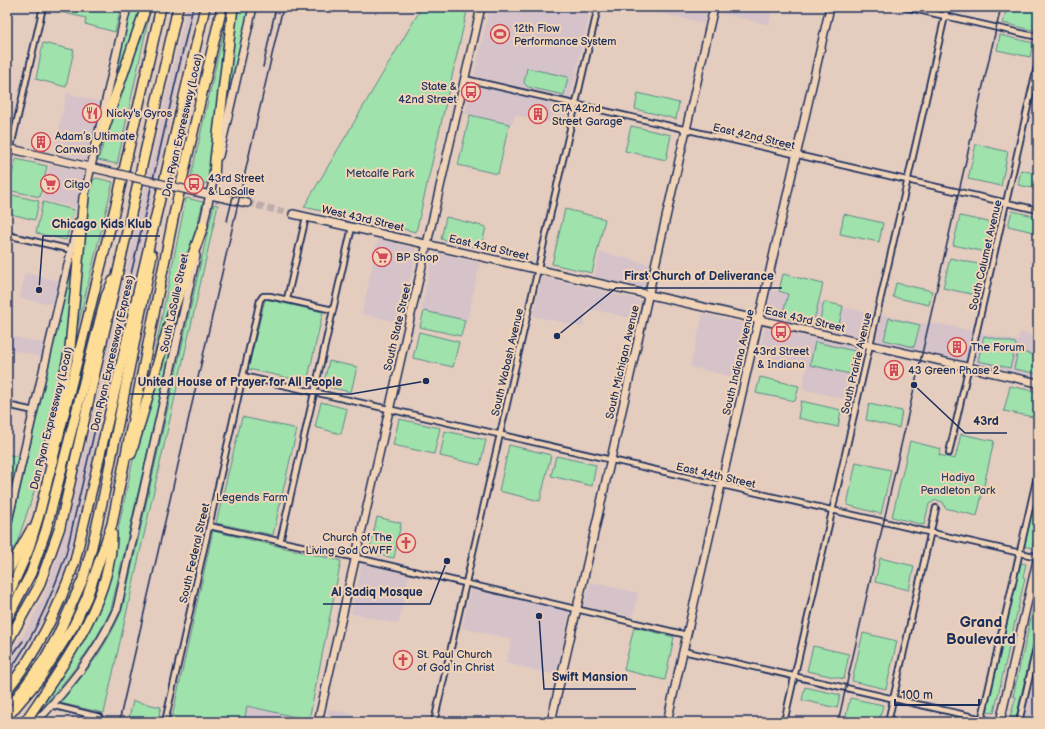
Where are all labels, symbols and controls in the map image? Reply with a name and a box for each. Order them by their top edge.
place label: 12th Flow Performance System [514,22,616,48]
sports icon: 12th Flow Performance System [489,23,511,45]
street label: Dan Ryan Expressway (Local) [160,52,205,198]
place label: State & 42nd Street [398,80,458,106]
bus stop icon: State & 42nd Street [460,81,482,103]
restaurant icon: Nicky's Gyros [81,102,103,124]
place label: CTA 42nd Street Garage [552,102,623,128]
building icon: CTA 42nd Street Garage [527,103,549,125]
place label: Nicky's Gyros [106,107,173,120]
street label: East 42nd Street [712,121,797,152]
place label: Adam’s Ultimate Carwash [55,130,135,156]
building icon: Adam’s Ultimate Carwash [30,131,52,153]
park label: Metcalfe Park [346,167,415,180]
place label: 43rd Street & LaSalle [208,172,265,198]
supermarket icon: Citgo [39,173,61,195]
bus stop icon: 43rd Street & LaSalle [183,173,205,195]
place label: Citgo [64,178,90,191]
street label: South Calumet Avenue [966,198,1005,312]
street label: West 43rd Street [320,203,406,234]
callout: Chicago Kids Klub [43,212,160,236]
text: Chicago Kids Klub [52,217,152,232]
street label: East 43rd Street [448,232,531,263]
supermarket icon: BP Shop [371,246,393,268]
place label: BP Shop [396,251,439,264]
street label: South LaSalle Street [158,252,191,354]
callout: First Church of Deliverance [616,264,782,288]
text: First Church of Deliverance [624,269,774,284]
street label: Dan Ryan Expressway (Express) [88,274,137,433]
street label: South State Street [381,281,414,372]
street label: South Michigan Avenue [603,303,642,420]
street label: East 43rd Street [764,304,847,335]
street label: South Wabash Avenue [489,306,526,417]
street label: South Indiana Avenue [720,307,757,416]
street label: South Prairie Avenue [838,311,875,415]
bus stop icon: 43rd Street & Indiana [770,321,792,343]
building icon: The Forum [946,336,968,358]
place label: The Forum [971,341,1025,354]
street label: Dan Ryan Expressway (Local) [27,345,76,491]
place label: 43rd Street & Indiana [753,345,810,371]
building icon: 43 Green Phase 2 [883,359,905,381]
place label: 43 Green Phase 2 [908,364,1000,377]
callout: United House of Prayer for All People [130,370,351,394]
text: United House of Prayer for All People [138,375,342,390]
callout: 43rd [965,409,1007,433]
text: 43rd [973,414,999,429]
street label: East 44th Street [675,460,757,491]
park label: Hadiya Pendleton Park [921,471,996,497]
park label: Legends Farm [216,491,288,504]
street label: South Federal Street [177,501,212,604]
place label: Church of The Living God CWFF [305,531,392,557]
church icon: Church of The Living God CWFF [395,532,417,554]
callout: Al Sadiq Mosque [323,580,430,604]
text: Al Sadiq Mosque [330,585,423,600]
district label: Grand Boulevard [946,613,1016,649]
place label: St. Paul Church of God in Christ [417,648,495,674]
church icon: St. Paul Church of God in Christ [392,649,414,671]
callout: Swift Mansion [544,665,636,689]
text: Swift Mansion [552,670,628,685]
scale bar [895,681,979,707]
text: 100 m [901,688,933,703]

